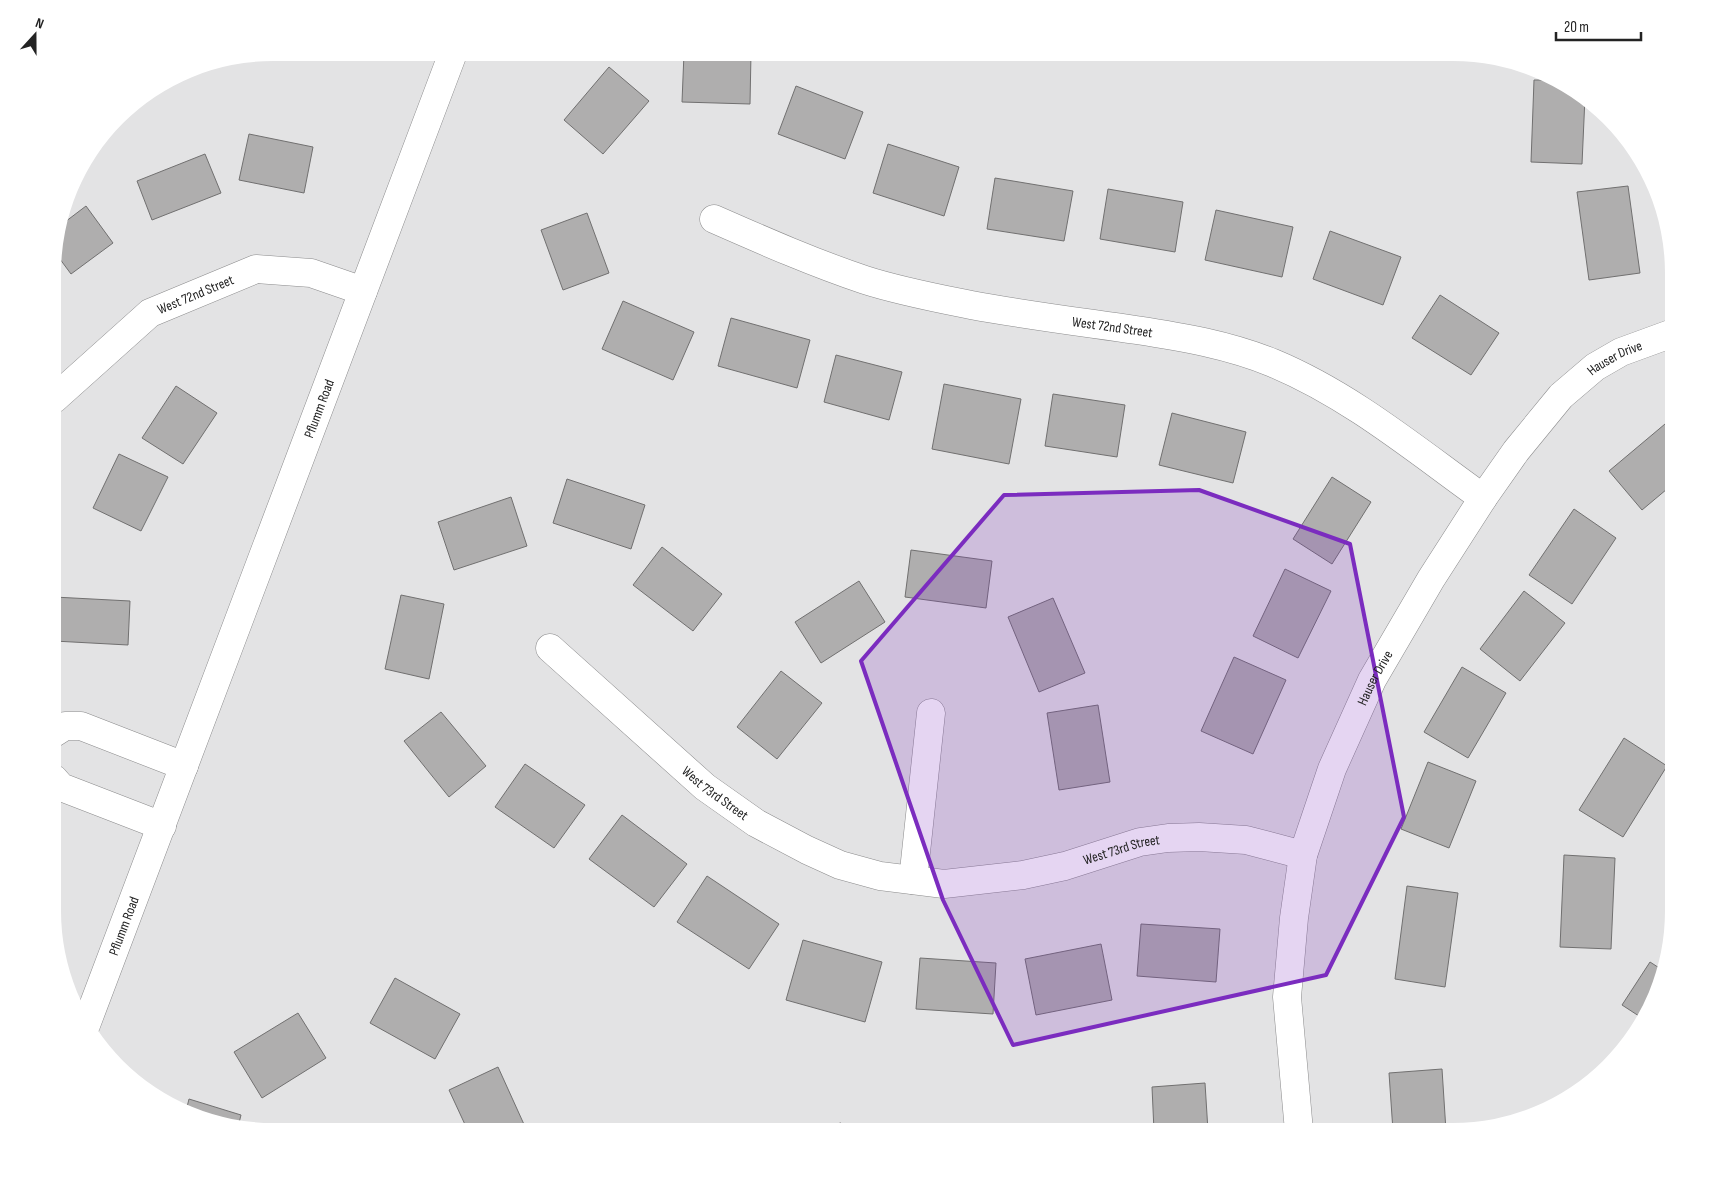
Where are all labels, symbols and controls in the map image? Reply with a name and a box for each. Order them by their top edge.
north arrow [10,10,60,60]
scale bar [1556,10,1641,42]
text: N [33,14,46,33]
text: 20 m [1564,18,1589,37]
street label: West 72nd Street [155,271,236,318]
street label: West 72nd Street [1071,313,1154,341]
street label: Hauser Drive [1584,337,1644,379]
street label: Pflumm Road [300,377,338,440]
street label: Hauser Drive [1354,647,1396,708]
street label: West 73rd Street [678,763,752,824]
street label: West 73rd Street [1081,831,1161,869]
street label: Pflumm Road [105,894,143,958]

